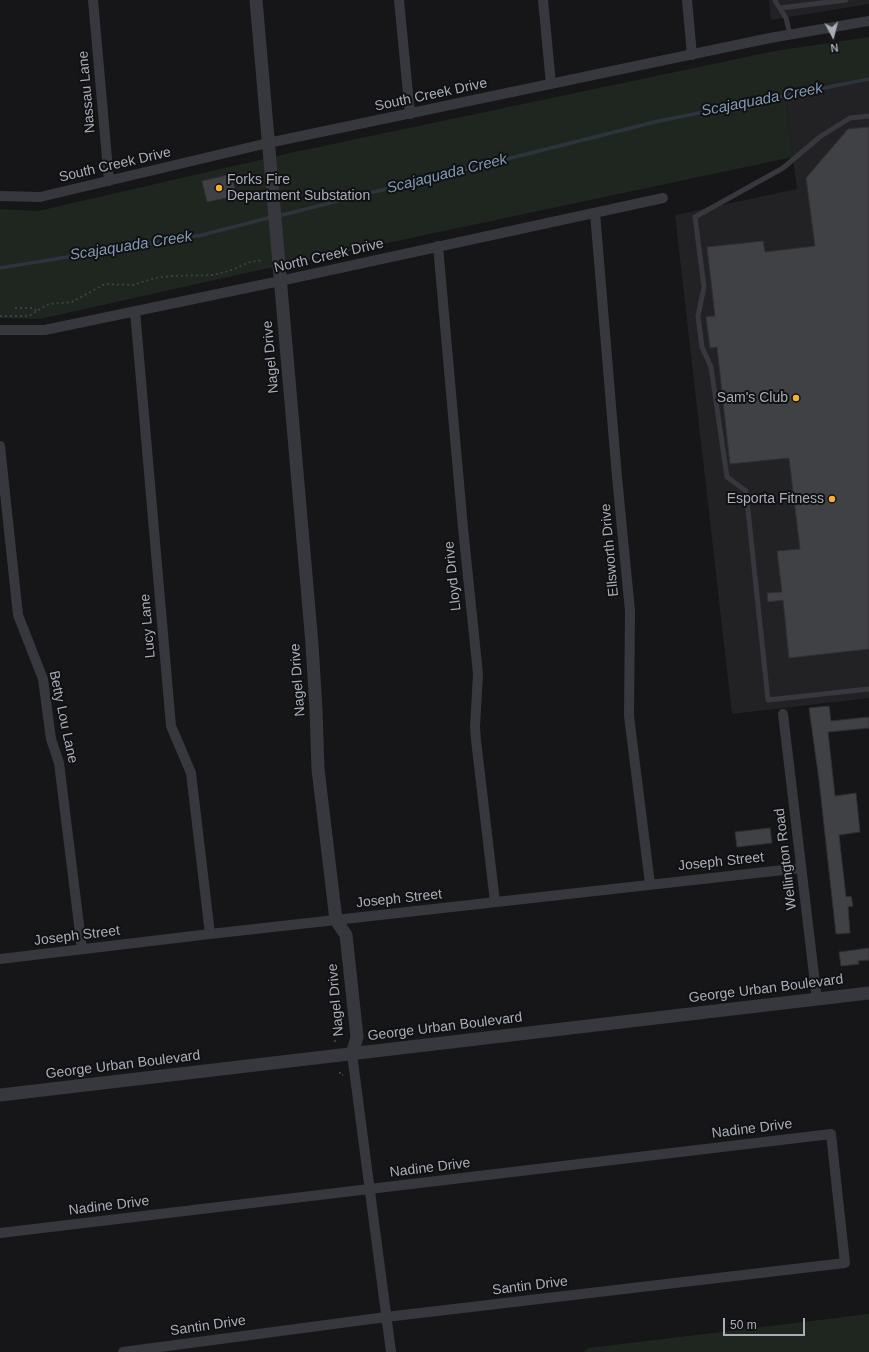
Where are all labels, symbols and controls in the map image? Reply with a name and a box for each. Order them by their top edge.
north arrow [813,16,853,56]
text: N [830,41,839,54]
street label: Nassau Lane [75,50,99,134]
street label: South Creek Drive [373,75,489,115]
water label: Scajaquada Creek [700,79,824,121]
street label: South Creek Drive [57,144,173,186]
water label: Scajaquada Creek [385,150,509,198]
place label: Forks Fire Department Substation [227,172,370,204]
marker: Forks Fire Department Substation [214,183,224,193]
water label: Scajaquada Creek [69,227,193,265]
street label: North Creek Drive [273,235,385,277]
street label: Nagel Drive [259,320,283,394]
place label: Sam's Club [717,390,788,406]
marker: Sam's Club [791,393,801,403]
place label: Esporta Fitness [727,491,824,507]
marker: Esporta Fitness [827,494,837,504]
street label: Ellsworth Drive [598,503,622,597]
street label: Lloyd Drive [441,540,465,612]
street label: Lucy Lane [137,593,159,659]
street label: Nagel Drive [287,643,309,717]
street label: Betty Lou Lane [45,669,81,765]
street label: Wellington Road [771,807,801,911]
street label: Joseph Street [677,849,765,875]
street label: Joseph Street [355,886,443,912]
street label: Joseph Street [33,922,121,950]
street label: Nagel Drive [324,963,348,1037]
street label: George Urban Boulevard [688,971,844,1007]
street label: George Urban Boulevard [367,1009,523,1045]
street label: George Urban Boulevard [45,1047,201,1083]
street label: Nadine Drive [711,1116,793,1142]
street label: Nadine Drive [389,1155,471,1181]
street label: Nadine Drive [68,1193,150,1219]
street label: Santin Drive [491,1273,569,1299]
scale bar [725,1310,807,1336]
street label: Santin Drive [169,1312,247,1340]
text: 50 m [730,1318,757,1332]

